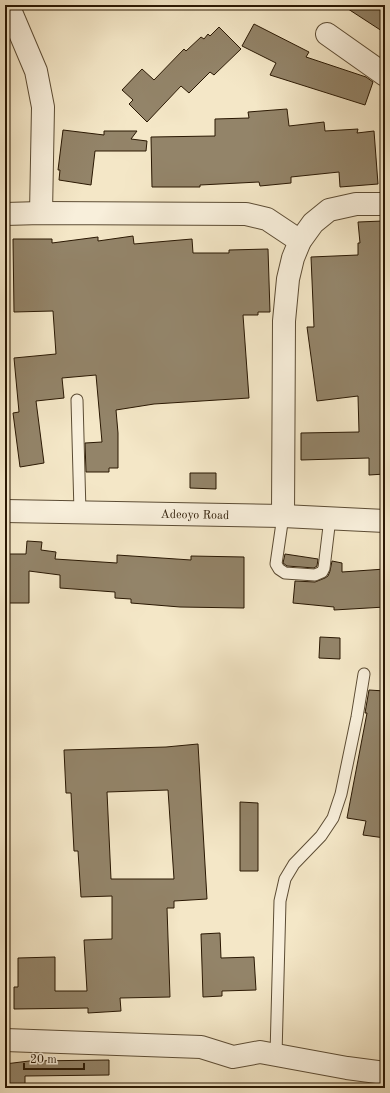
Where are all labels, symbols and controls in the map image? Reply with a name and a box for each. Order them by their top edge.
street label: Adeoyo Road [160,509,229,522]
scale bar [24,1045,84,1071]
text: 20 m [30,1054,57,1066]

